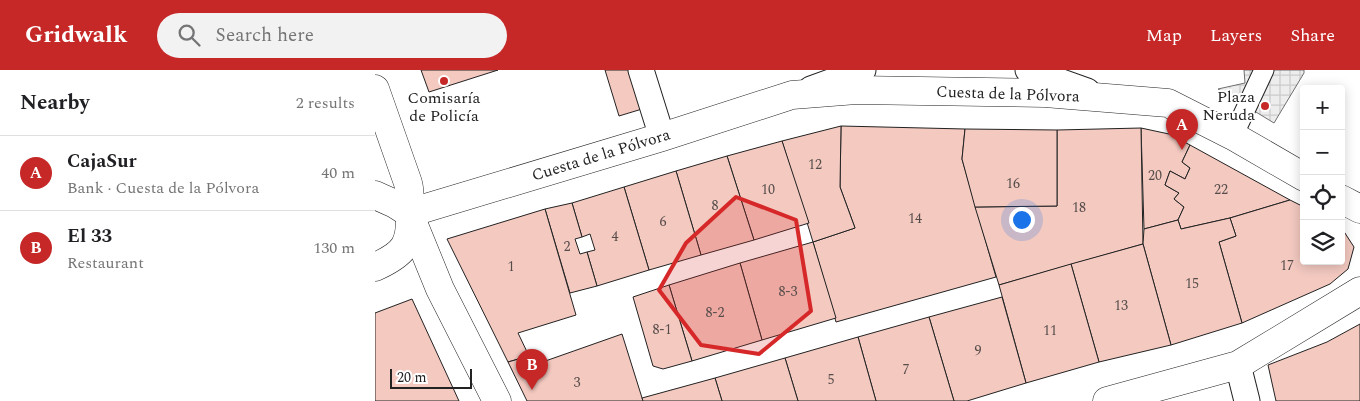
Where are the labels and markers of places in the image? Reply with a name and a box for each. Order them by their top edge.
marker: Comisaría de Policía [438,75,450,87]
place label: Plaza Neruda [1202,85,1255,127]
place label: Comisaría de Policía [408,86,481,128]
marker: Plaza Neruda [1259,100,1271,112]
pin: A [1166,109,1198,150]
pin: B [516,349,548,390]

